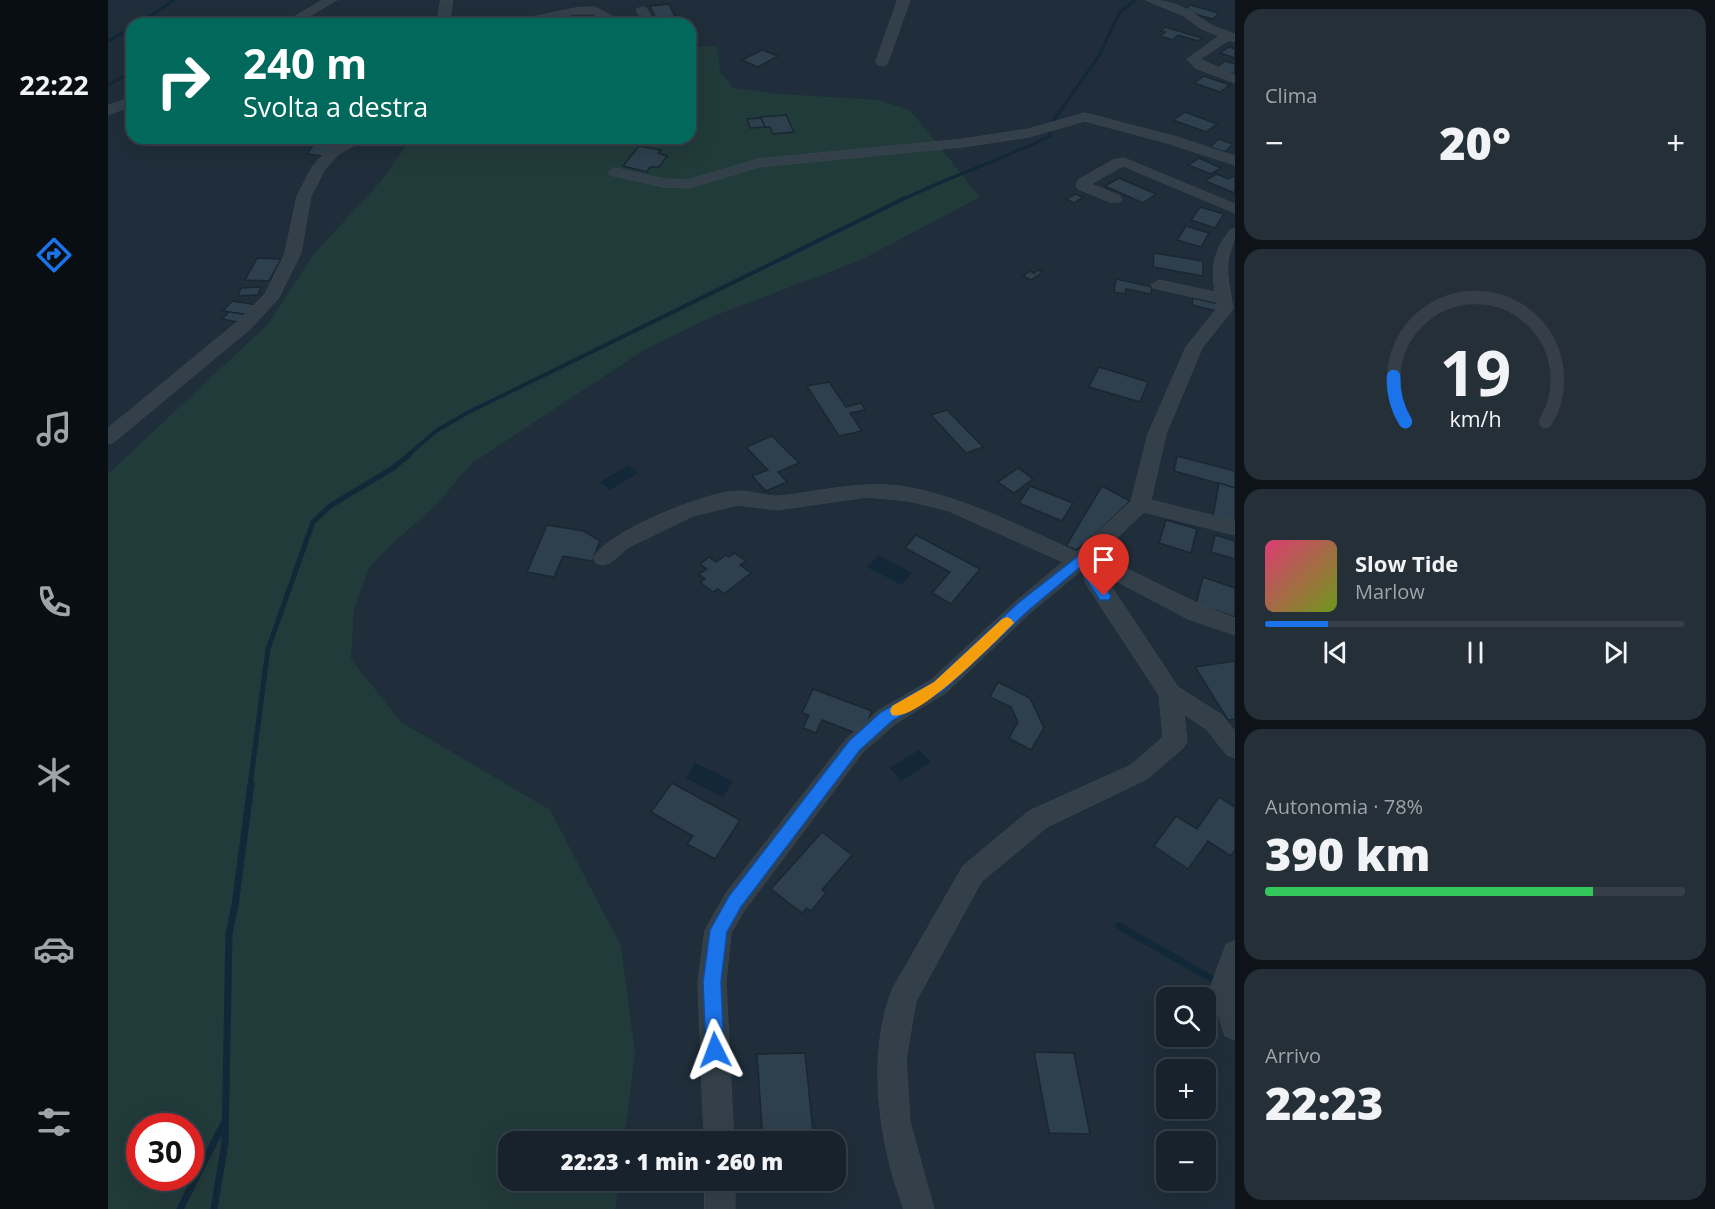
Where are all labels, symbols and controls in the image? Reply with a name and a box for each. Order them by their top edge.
text: 240 m [243,34,367,91]
icon: right [144,42,222,120]
text: 22:22 [19,66,89,103]
text: Clima [1265,82,1317,109]
text: Svolta a destra [243,88,428,125]
text: 20° [1439,112,1511,173]
text: − [1265,120,1284,165]
text: + [1666,120,1685,165]
icon: directions [33,234,75,276]
text: 19 [1439,329,1511,414]
text: km/h [1449,404,1501,433]
icon: music [33,408,75,450]
pin [1078,534,1129,596]
icon: arrive [1087,543,1120,576]
text: Slow Tide [1355,548,1458,578]
text: Marlow [1355,578,1425,605]
icon: phone [33,581,75,623]
icon: previous [1319,636,1352,669]
icon: pause [1459,636,1492,669]
icon: next [1599,636,1632,669]
icon: climate [33,754,75,796]
text: Autonomia · 78% [1265,793,1423,820]
text: 390 km [1265,823,1430,884]
icon: car [33,928,75,970]
map controls [1156,987,1216,1191]
button: search [1156,987,1216,1047]
position arrow [683,1018,747,1082]
text: Arrivo [1265,1042,1321,1069]
button: + [1156,1059,1216,1119]
text: 22:23 [1265,1072,1383,1133]
icon: filters [33,1101,75,1143]
speed limit sign: 30 [126,1113,204,1191]
button: − [1156,1131,1216,1191]
text: 22:23 · 1 min · 260 m [561,1146,783,1176]

